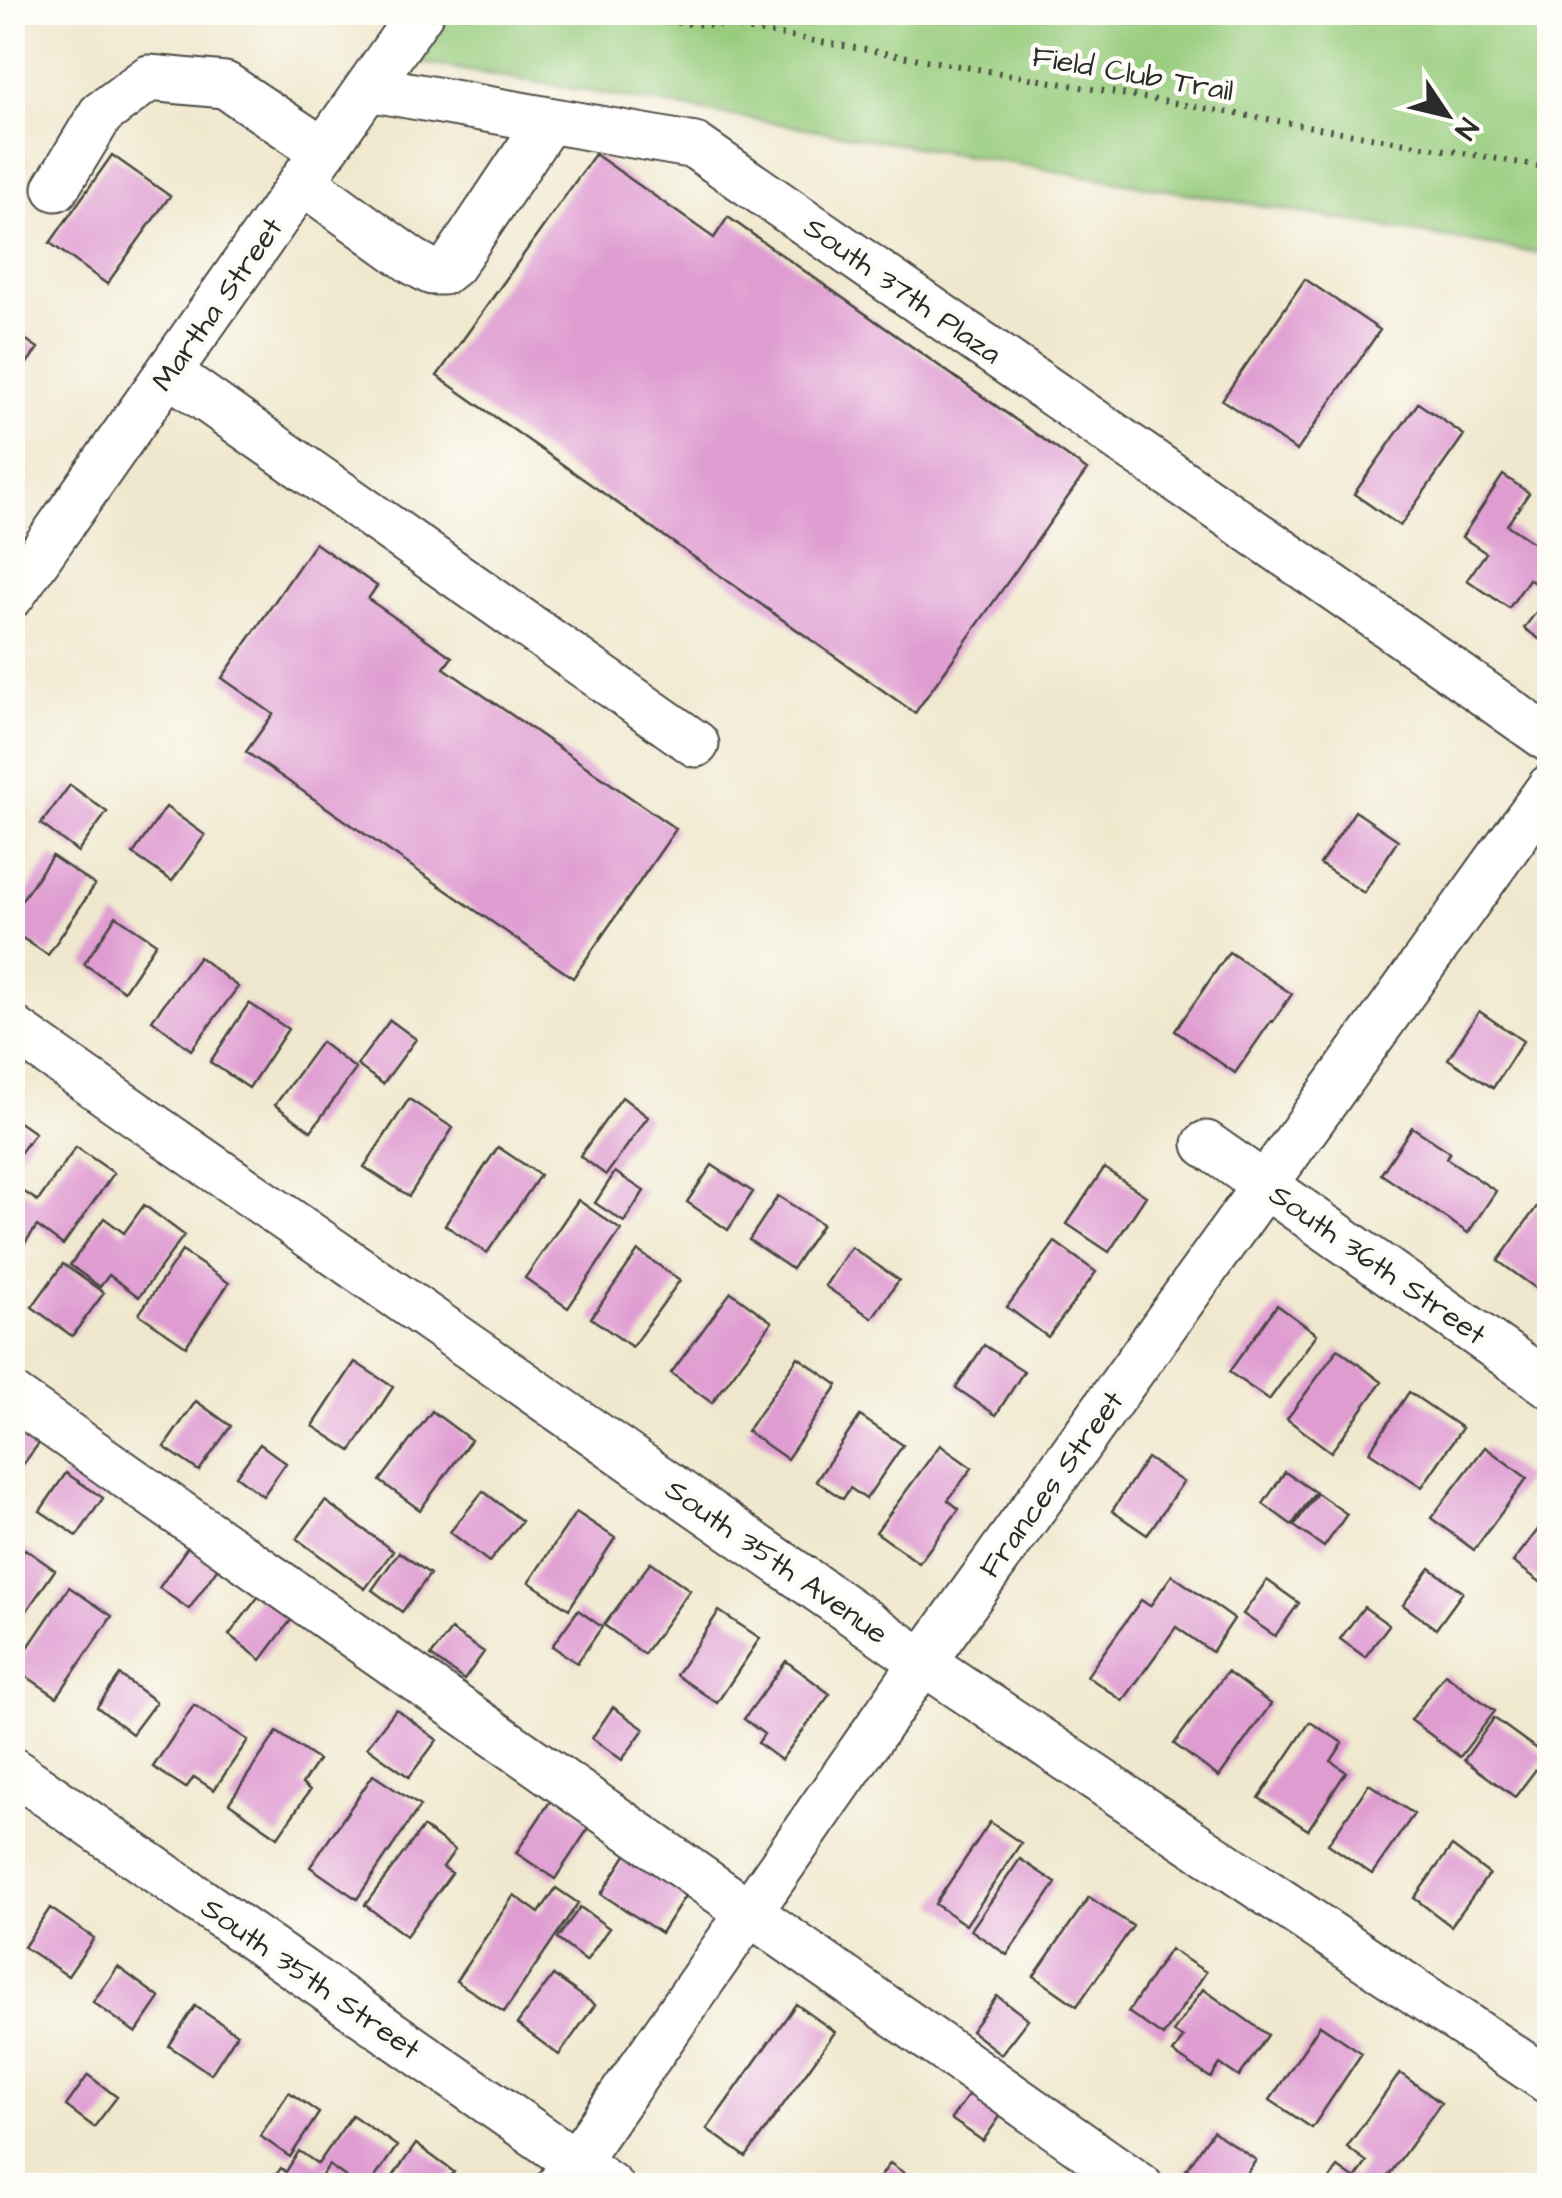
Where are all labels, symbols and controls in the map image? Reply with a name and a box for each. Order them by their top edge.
street label: Field Club Trail [1029,36,1237,112]
north arrow [1397,65,1497,165]
text: N [1445,110,1487,147]
street label: South 37th Plaza [795,207,1010,375]
street label: Martha Street [142,209,293,400]
street label: South 36th Street [1261,1174,1494,1355]
street label: Frances Street [969,1382,1134,1587]
street label: South 35th Avenue [657,1469,896,1655]
street label: South 35th Street [193,1888,428,2070]

